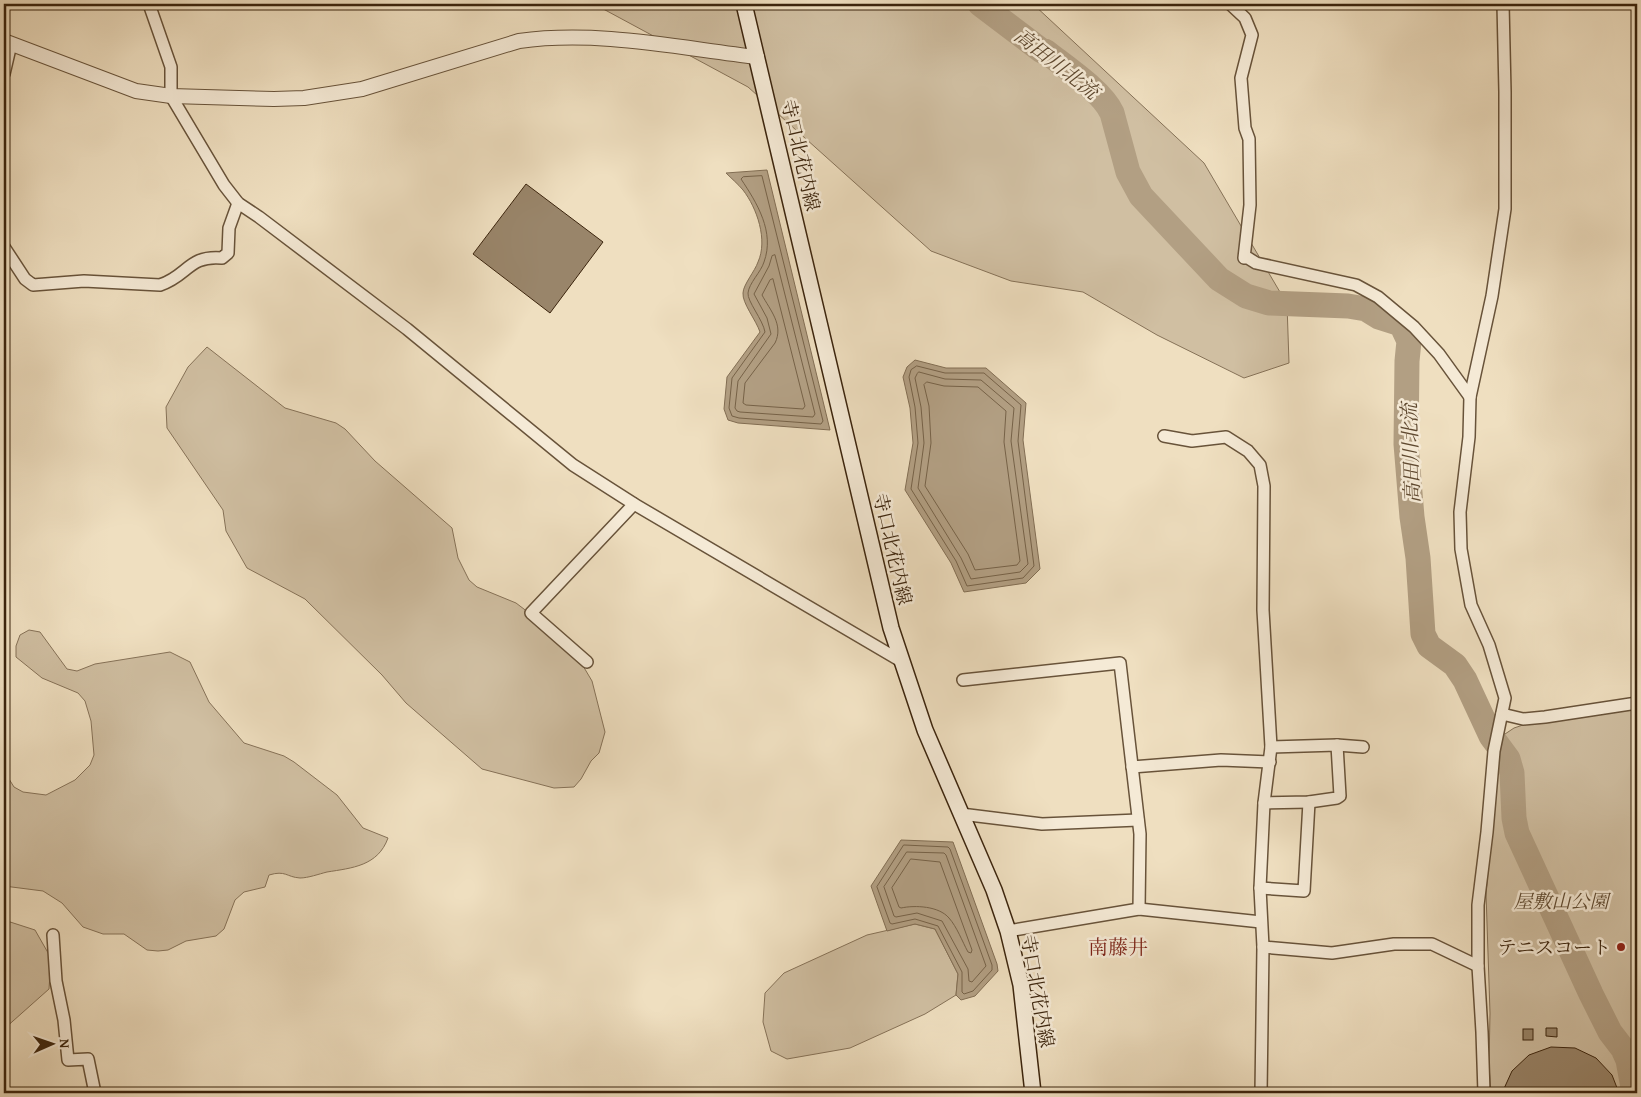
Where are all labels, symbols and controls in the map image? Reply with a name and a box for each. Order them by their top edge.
water label: 高田川北流 [1009,21,1108,107]
street label: 寺口北花内線 [775,96,827,214]
water label: 高田川北流 [1394,400,1426,503]
street label: 寺口北花内線 [867,490,919,608]
park label: 屋敷山公園 [1513,887,1611,915]
street label: 寺口北花内線 [1014,932,1062,1050]
district label: 南藤井 [1088,932,1148,961]
place label: テニスコート [1498,933,1611,961]
marker: テニスコート [1615,941,1627,953]
north arrow [28,1020,78,1070]
text: N [55,1039,75,1049]

